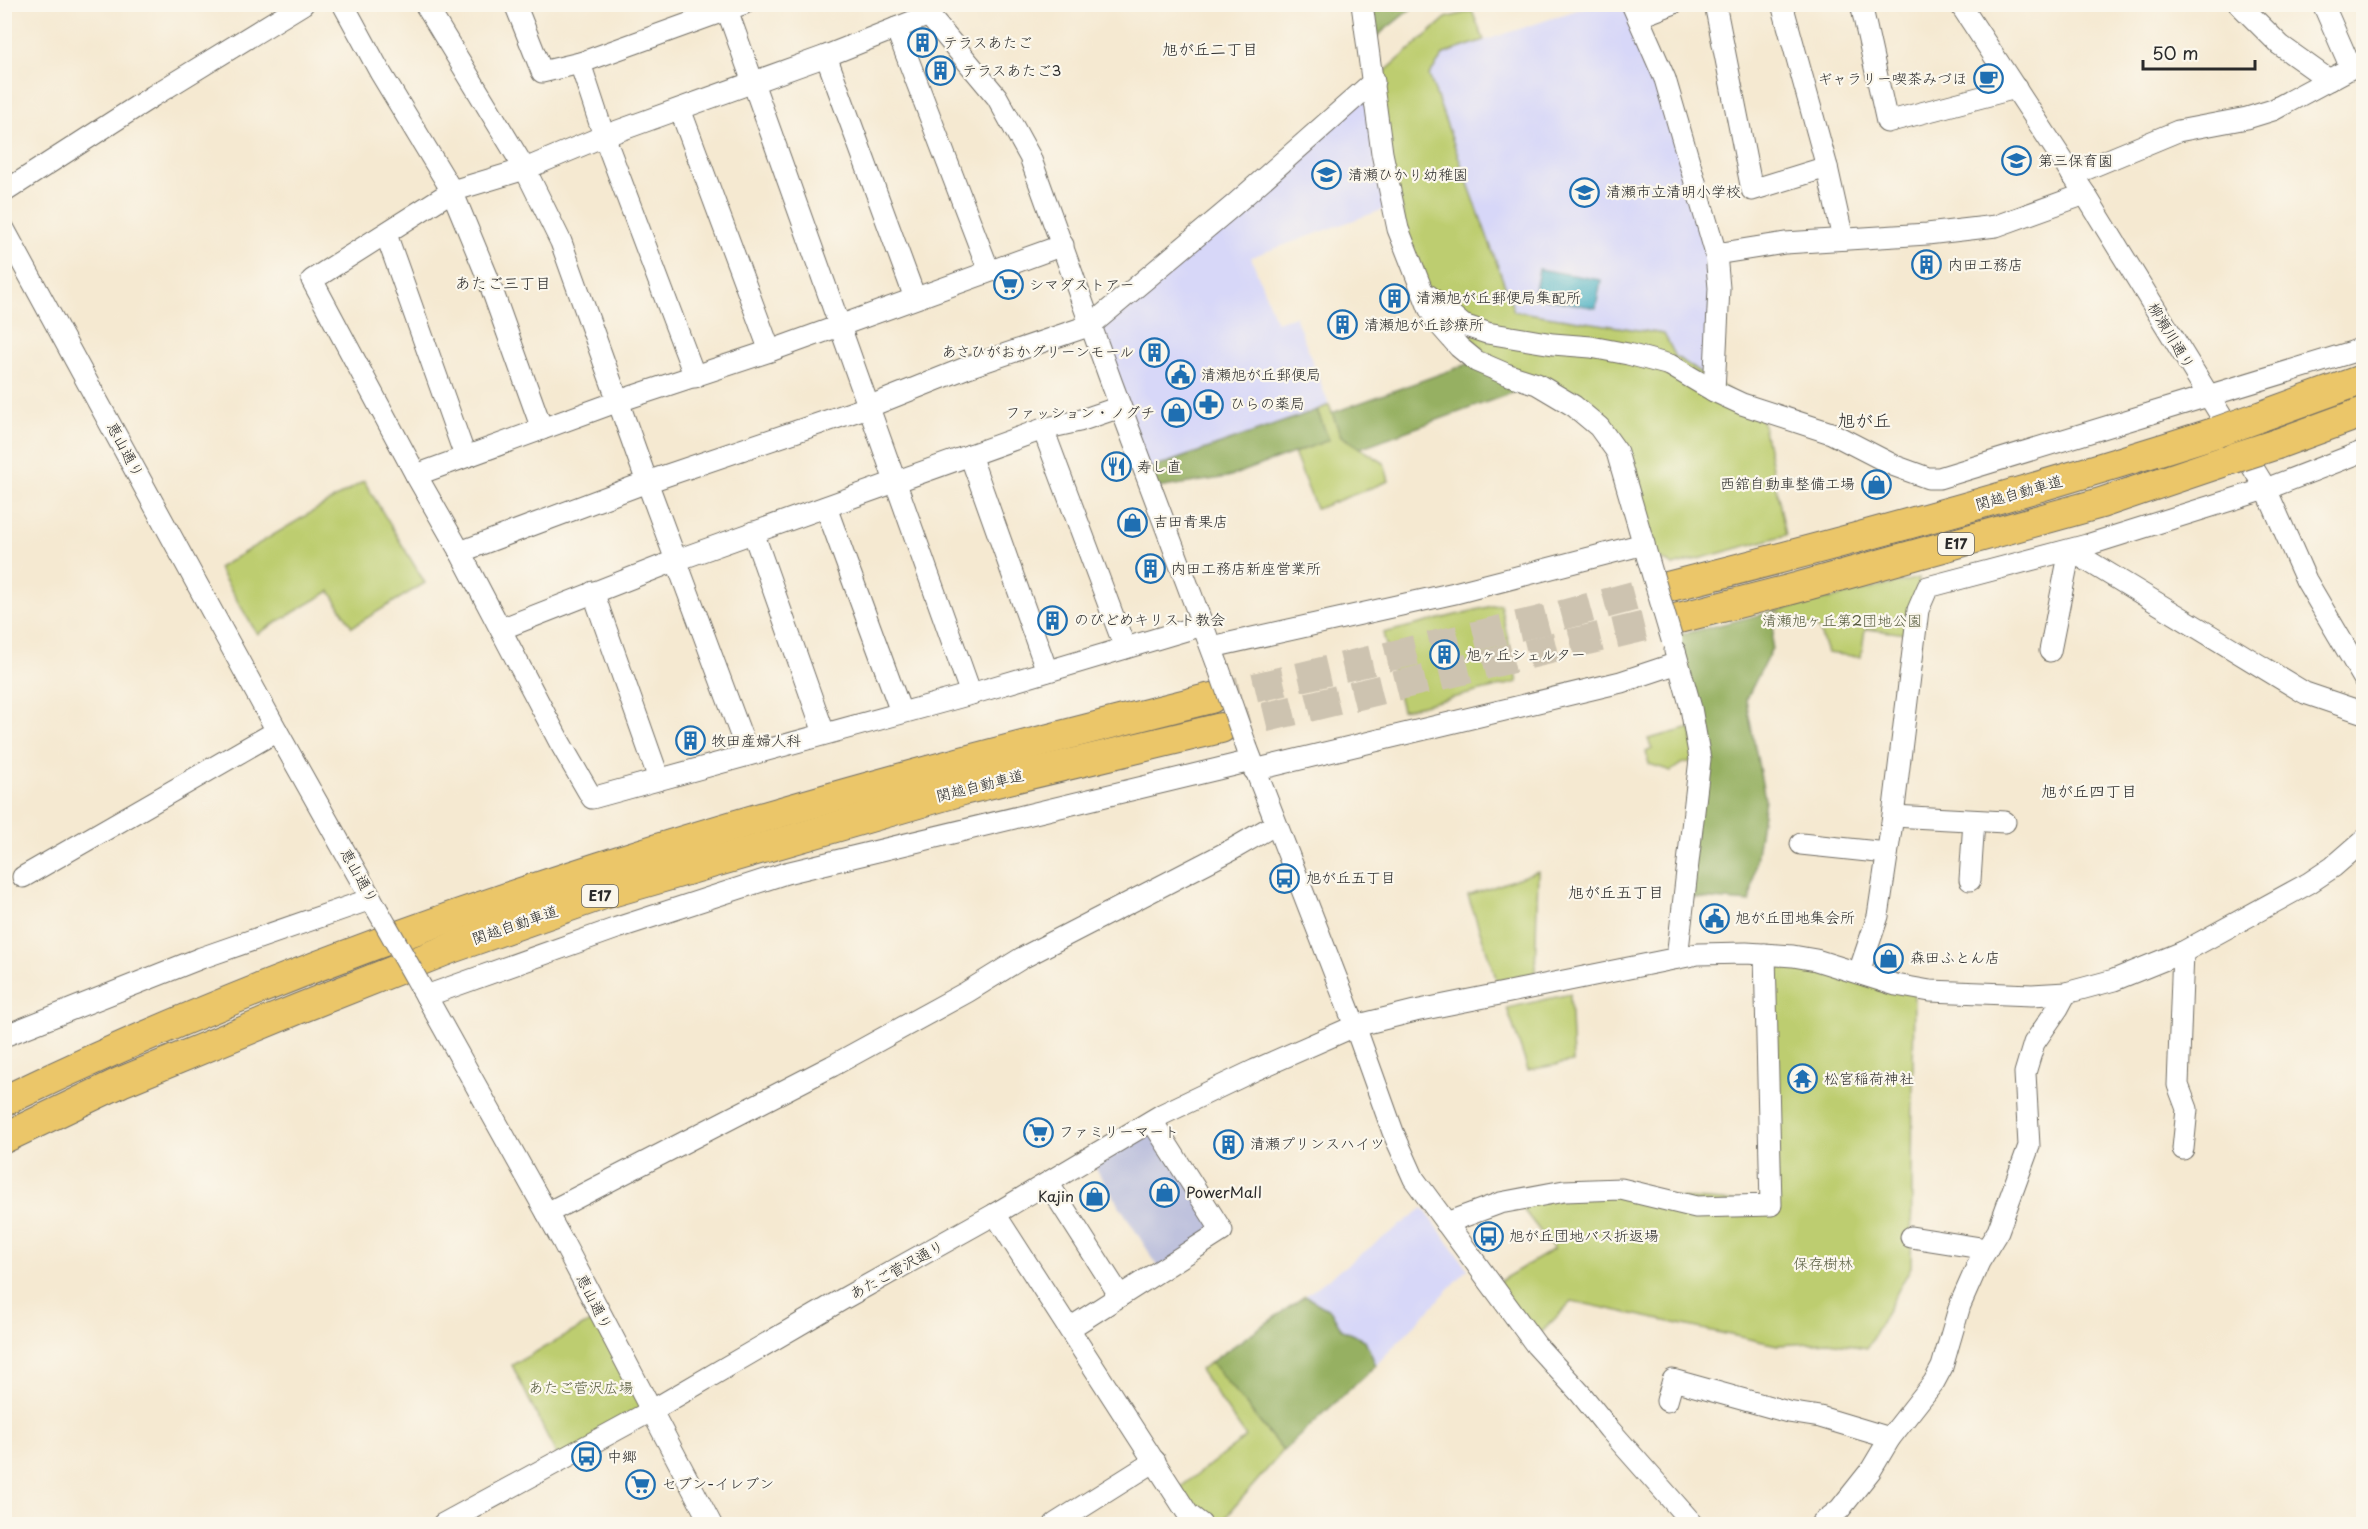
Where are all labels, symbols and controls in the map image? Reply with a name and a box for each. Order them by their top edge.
building icon: テラスあたご [906,27,938,59]
place label: テラスあたご [943,30,1032,53]
scale bar [2143,33,2256,71]
district label: 旭が丘二丁目 [1162,36,1258,60]
text: 50 m [2152,39,2199,66]
building icon: テラスあたご3 [925,55,957,87]
place label: テラスあたご3 [962,58,1061,81]
cafe icon: ギャラリー喫茶みづほ [1972,63,2004,95]
place label: ギャラリー喫茶みづほ [1817,66,1967,89]
school or university icon: 第三保育園 [2001,145,2033,177]
place label: 第三保育園 [2038,148,2113,171]
school or university icon: 清瀬ひかり幼稚園 [1311,159,1343,191]
place label: 清瀬ひかり幼稚園 [1348,162,1468,185]
school or university icon: 清瀬市立清明小学校 [1569,176,1601,208]
place label: 清瀬市立清明小学校 [1606,179,1741,202]
building icon: 内田工務店 [1911,249,1943,281]
place label: 内田工務店 [1948,252,2023,275]
supermarket icon: シマダストアー [992,269,1024,301]
district label: あたご三丁目 [455,270,551,294]
place label: シマダストアー [1029,272,1135,295]
building icon: 清瀬旭が丘郵便局集配所 [1379,282,1411,314]
place label: 清瀬旭が丘郵便局集配所 [1416,285,1581,308]
street label: 柳瀬川通り [2143,297,2201,373]
building icon: 清瀬旭が丘診療所 [1327,309,1359,341]
place label: 清瀬旭が丘診療所 [1364,312,1484,335]
building icon: あさひがおかグリーンモール [1139,336,1171,368]
place label: あさひがおかグリーンモール [942,339,1134,362]
public building icon: 清瀬旭が丘郵便局 [1164,359,1196,391]
place label: 清瀬旭が丘郵便局 [1201,362,1321,385]
pharmacy icon: ひらの薬局 [1193,388,1225,420]
place label: ひらの薬局 [1230,391,1305,414]
shop icon: ファッション・ノグチ [1160,397,1192,429]
place label: ファッション・ノグチ [1006,400,1155,423]
district label: 旭が丘 [1837,406,1891,433]
street label: 恵山通り [102,417,151,481]
restaurant icon: 寿し直 [1100,451,1132,483]
place label: 寿し直 [1137,454,1182,477]
shop icon: 西舘自動車整備工場 [1860,468,1892,500]
street label: 関越自動車道 [1972,468,2065,515]
place label: 西舘自動車整備工場 [1720,471,1855,494]
shop icon: 吉田青果店 [1116,506,1148,538]
place label: 吉田青果店 [1153,509,1228,532]
road number: E17 [1938,533,1974,555]
building icon: 内田工務店新座営業所 [1134,553,1166,585]
place label: 内田工務店新座営業所 [1171,556,1321,579]
building icon: のびどめキリスト教会 [1037,604,1069,636]
place label: のびどめキリスト教会 [1074,607,1225,630]
park label: 清瀬旭ヶ丘第2団地公園 [1762,608,1922,631]
building icon: 旭ヶ丘シェルター [1429,639,1461,671]
place label: 旭ヶ丘シェルター [1466,642,1586,665]
building icon: 牧田産婦人科 [674,725,706,757]
place label: 牧田産婦人科 [711,728,801,751]
street label: 関越自動車道 [933,762,1026,807]
district label: 旭が丘四丁目 [2041,778,2137,802]
street label: 恵山通り [336,843,385,907]
bus stop icon: 旭が丘五丁目 [1269,862,1301,894]
place label: 旭が丘五丁目 [1306,865,1396,888]
district label: 旭が丘五丁目 [1568,879,1664,903]
road number: E17 [582,885,618,907]
street label: 関越自動車道 [468,898,561,949]
public building icon: 旭が丘団地集会所 [1698,902,1730,934]
place label: 旭が丘団地集会所 [1735,905,1855,928]
shop icon: 森田ふとん店 [1873,942,1905,974]
place label: 森田ふとん店 [1910,945,2000,968]
temple icon: 松宮稲荷神社 [1787,1063,1819,1095]
place label: 松宮稲荷神社 [1824,1066,1914,1089]
supermarket icon: ファミリーマート [1022,1116,1054,1148]
place label: ファミリーマート [1059,1119,1179,1142]
building icon: 清瀬プリンスハイツ [1213,1128,1245,1160]
place label: 清瀬プリンスハイツ [1250,1131,1385,1154]
shop icon: PowerMall [1149,1177,1181,1209]
place label: PowerMall [1186,1180,1262,1203]
shop icon: Kajin [1079,1181,1111,1213]
place label: Kajin [1038,1184,1074,1207]
bus stop icon: 旭が丘団地バス折返場 [1472,1220,1504,1252]
place label: 旭が丘団地バス折返場 [1509,1223,1659,1246]
street label: あたご菅沢通り [845,1233,948,1304]
park label: 保存樹林 [1793,1251,1853,1274]
street label: 恵山通り [571,1269,619,1333]
park label: あたご菅沢広場 [528,1375,634,1398]
bus stop icon: 中郷 [570,1441,602,1473]
place label: 中郷 [607,1444,637,1467]
supermarket icon: セブン-イレブン [625,1468,657,1500]
place label: セブン-イレブン [662,1471,774,1494]

